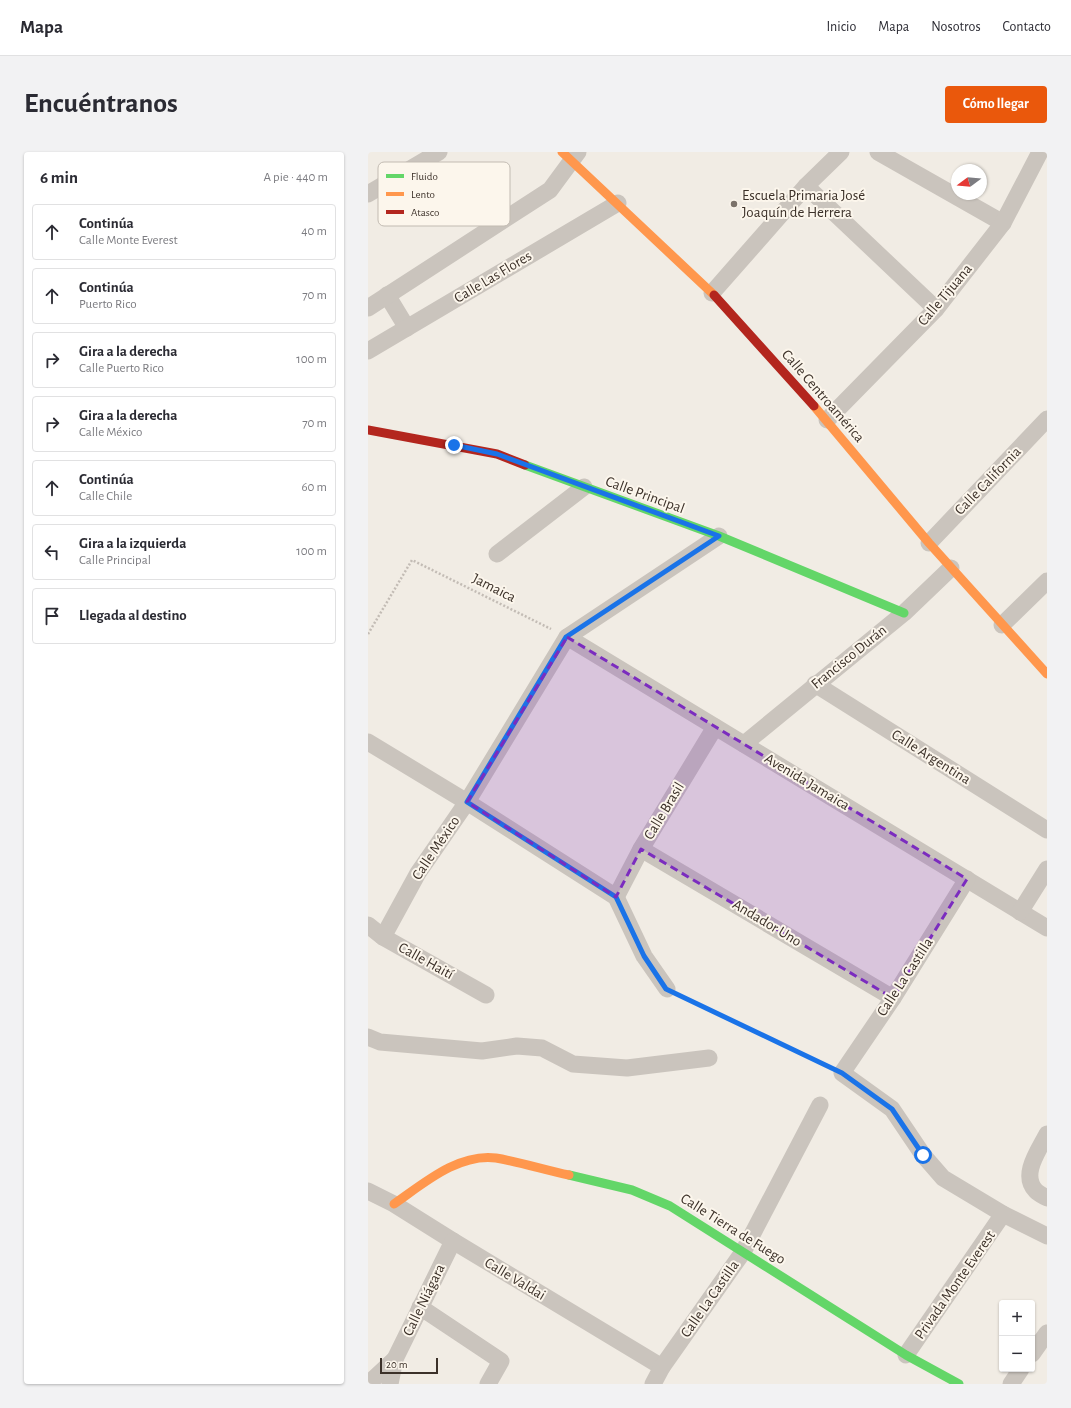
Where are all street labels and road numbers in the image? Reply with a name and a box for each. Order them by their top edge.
street label: Calle Las Flores [452,248,534,306]
street label: Calle Tijuana [915,261,975,329]
street label: Calle Centroamérica [779,347,867,445]
street label: Calle California [952,444,1024,518]
street label: Calle Principal [603,474,687,516]
street label: Jamaica [470,571,518,605]
street label: Francisco Durán [808,622,890,692]
street label: Calle Argentina [889,727,973,787]
street label: Avenida Jamaica [762,751,852,813]
street label: Calle Brasil [641,780,687,842]
street label: Calle México [409,813,463,883]
street label: Andador Uno [730,897,804,949]
street label: Calle La Castilla [874,935,936,1019]
street label: Calle Haití [396,940,456,982]
street label: Calle Tierra de Fuego [678,1191,788,1267]
street label: Privada Monte Everest [912,1228,998,1342]
street label: Calle Valdai [482,1255,548,1303]
street label: Calle La Castilla [678,1258,742,1340]
street label: Calle Niágara [400,1262,448,1338]

